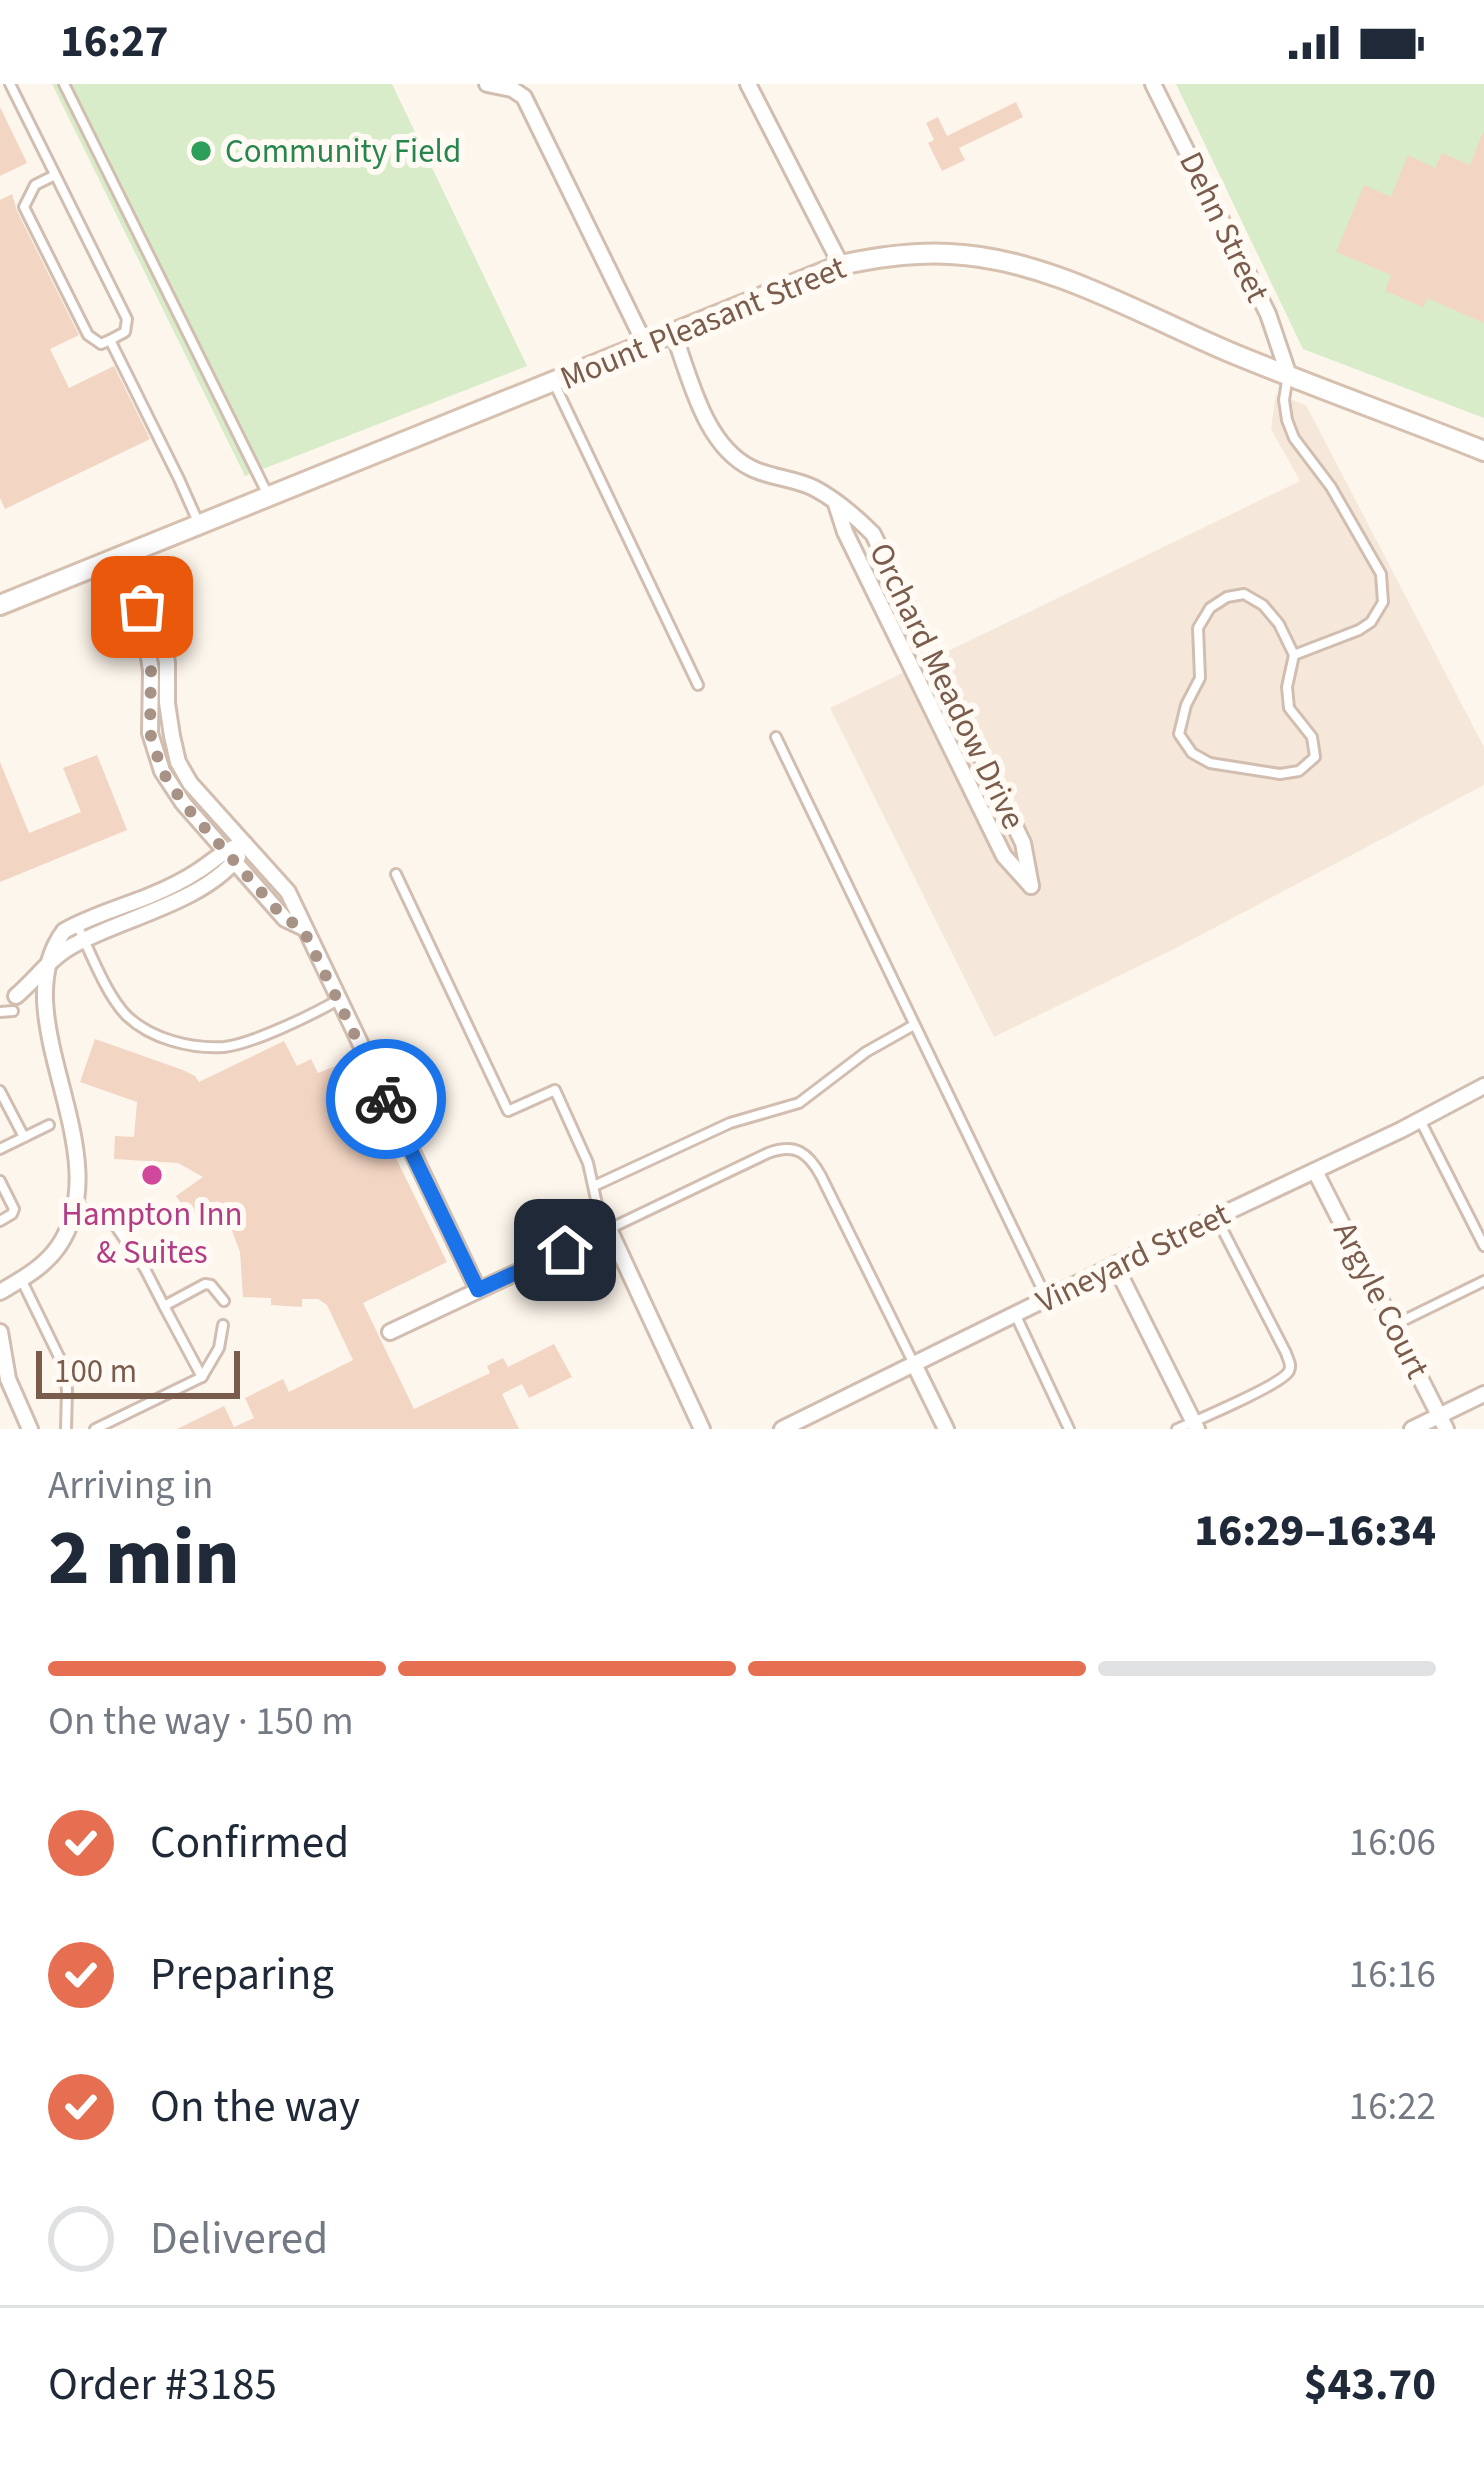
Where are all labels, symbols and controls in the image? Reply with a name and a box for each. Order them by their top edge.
text: 16:27 [60,10,169,74]
place label: Community Field [225,128,461,175]
marker: Community Field [188,138,214,164]
street label: Dehn Street [1167,144,1281,310]
street label: Mount Pleasant Street [553,244,853,402]
street label: Orchard Meadow Drive [857,535,1037,837]
pin [91,556,193,658]
icon: bag [109,574,175,640]
courier [326,1039,446,1159]
icon: bike [353,1066,419,1132]
marker: Hampton Inn & Suites [139,1162,165,1188]
place label: Hampton Inn & Suites [61,1191,243,1276]
street label: Vineyard Street [1028,1191,1238,1325]
pin [514,1199,616,1301]
street label: Argyle Court [1321,1213,1441,1387]
icon: home [532,1217,598,1283]
scale bar [36,1345,240,1398]
text: 100 m [54,1348,137,1395]
text: Arriving in [48,1458,213,1514]
text: 16:29–16:34 [1194,1499,1436,1563]
text: 2 min [48,1503,240,1614]
text: On the way · 150 m [48,1694,354,1750]
icon: check [48,1810,114,1876]
text: Confirmed [150,1811,349,1875]
text: 16:06 [1349,1815,1436,1871]
icon: check [48,1942,114,2008]
text: Preparing [150,1943,334,2007]
text: 16:16 [1349,1947,1436,2003]
icon: check [48,2074,114,2140]
text: On the way [150,2075,360,2139]
text: 16:22 [1349,2079,1436,2135]
text: Delivered [150,2207,328,2271]
text: Order #3185 [48,2353,277,2417]
text: $43.70 [1304,2353,1436,2417]

